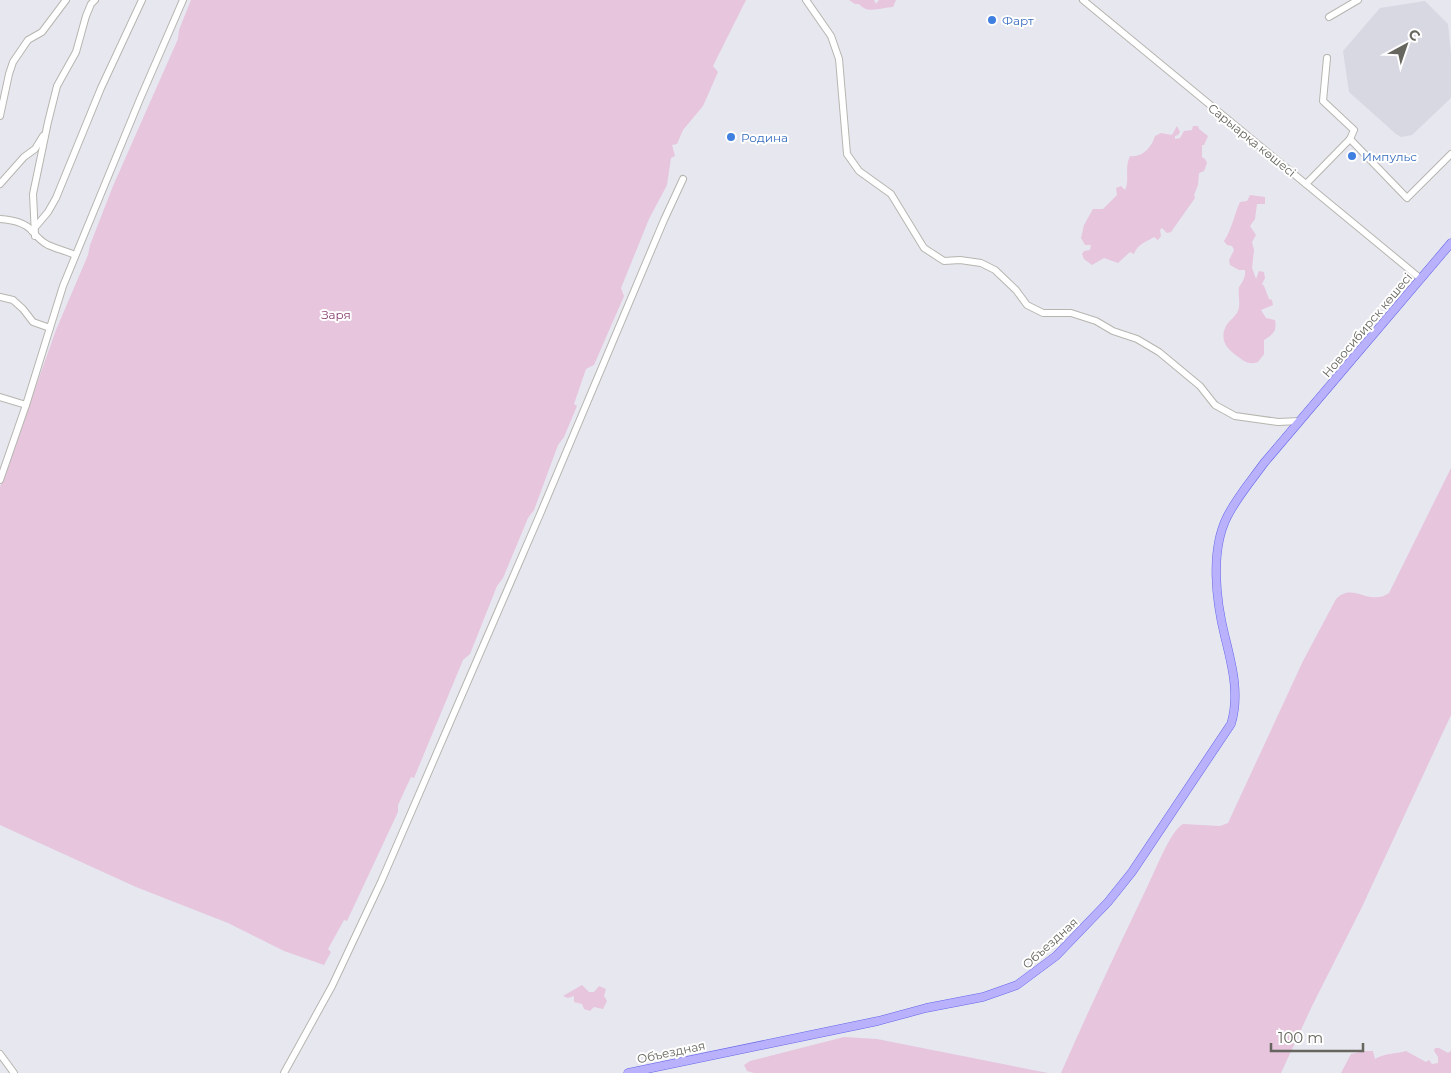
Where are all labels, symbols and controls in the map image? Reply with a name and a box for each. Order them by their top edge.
place label: Фарт [1002,13,1034,28]
marker: Фарт [986,14,998,26]
north arrow [1381,20,1431,70]
text: С [1405,25,1424,45]
street label: Сарыарқа көшесі [1205,100,1299,180]
place label: Родина [741,130,788,145]
marker: Родина [725,131,737,143]
place label: Импульс [1362,149,1417,164]
marker: Импульс [1346,150,1358,162]
street label: Новосибирск көшесі [1319,270,1415,380]
park label: Заря [321,307,351,322]
street label: Объездная [1019,914,1081,972]
scale bar [1271,1020,1364,1052]
text: 100 m [1278,1028,1323,1047]
street label: Объездная [636,1037,706,1067]

